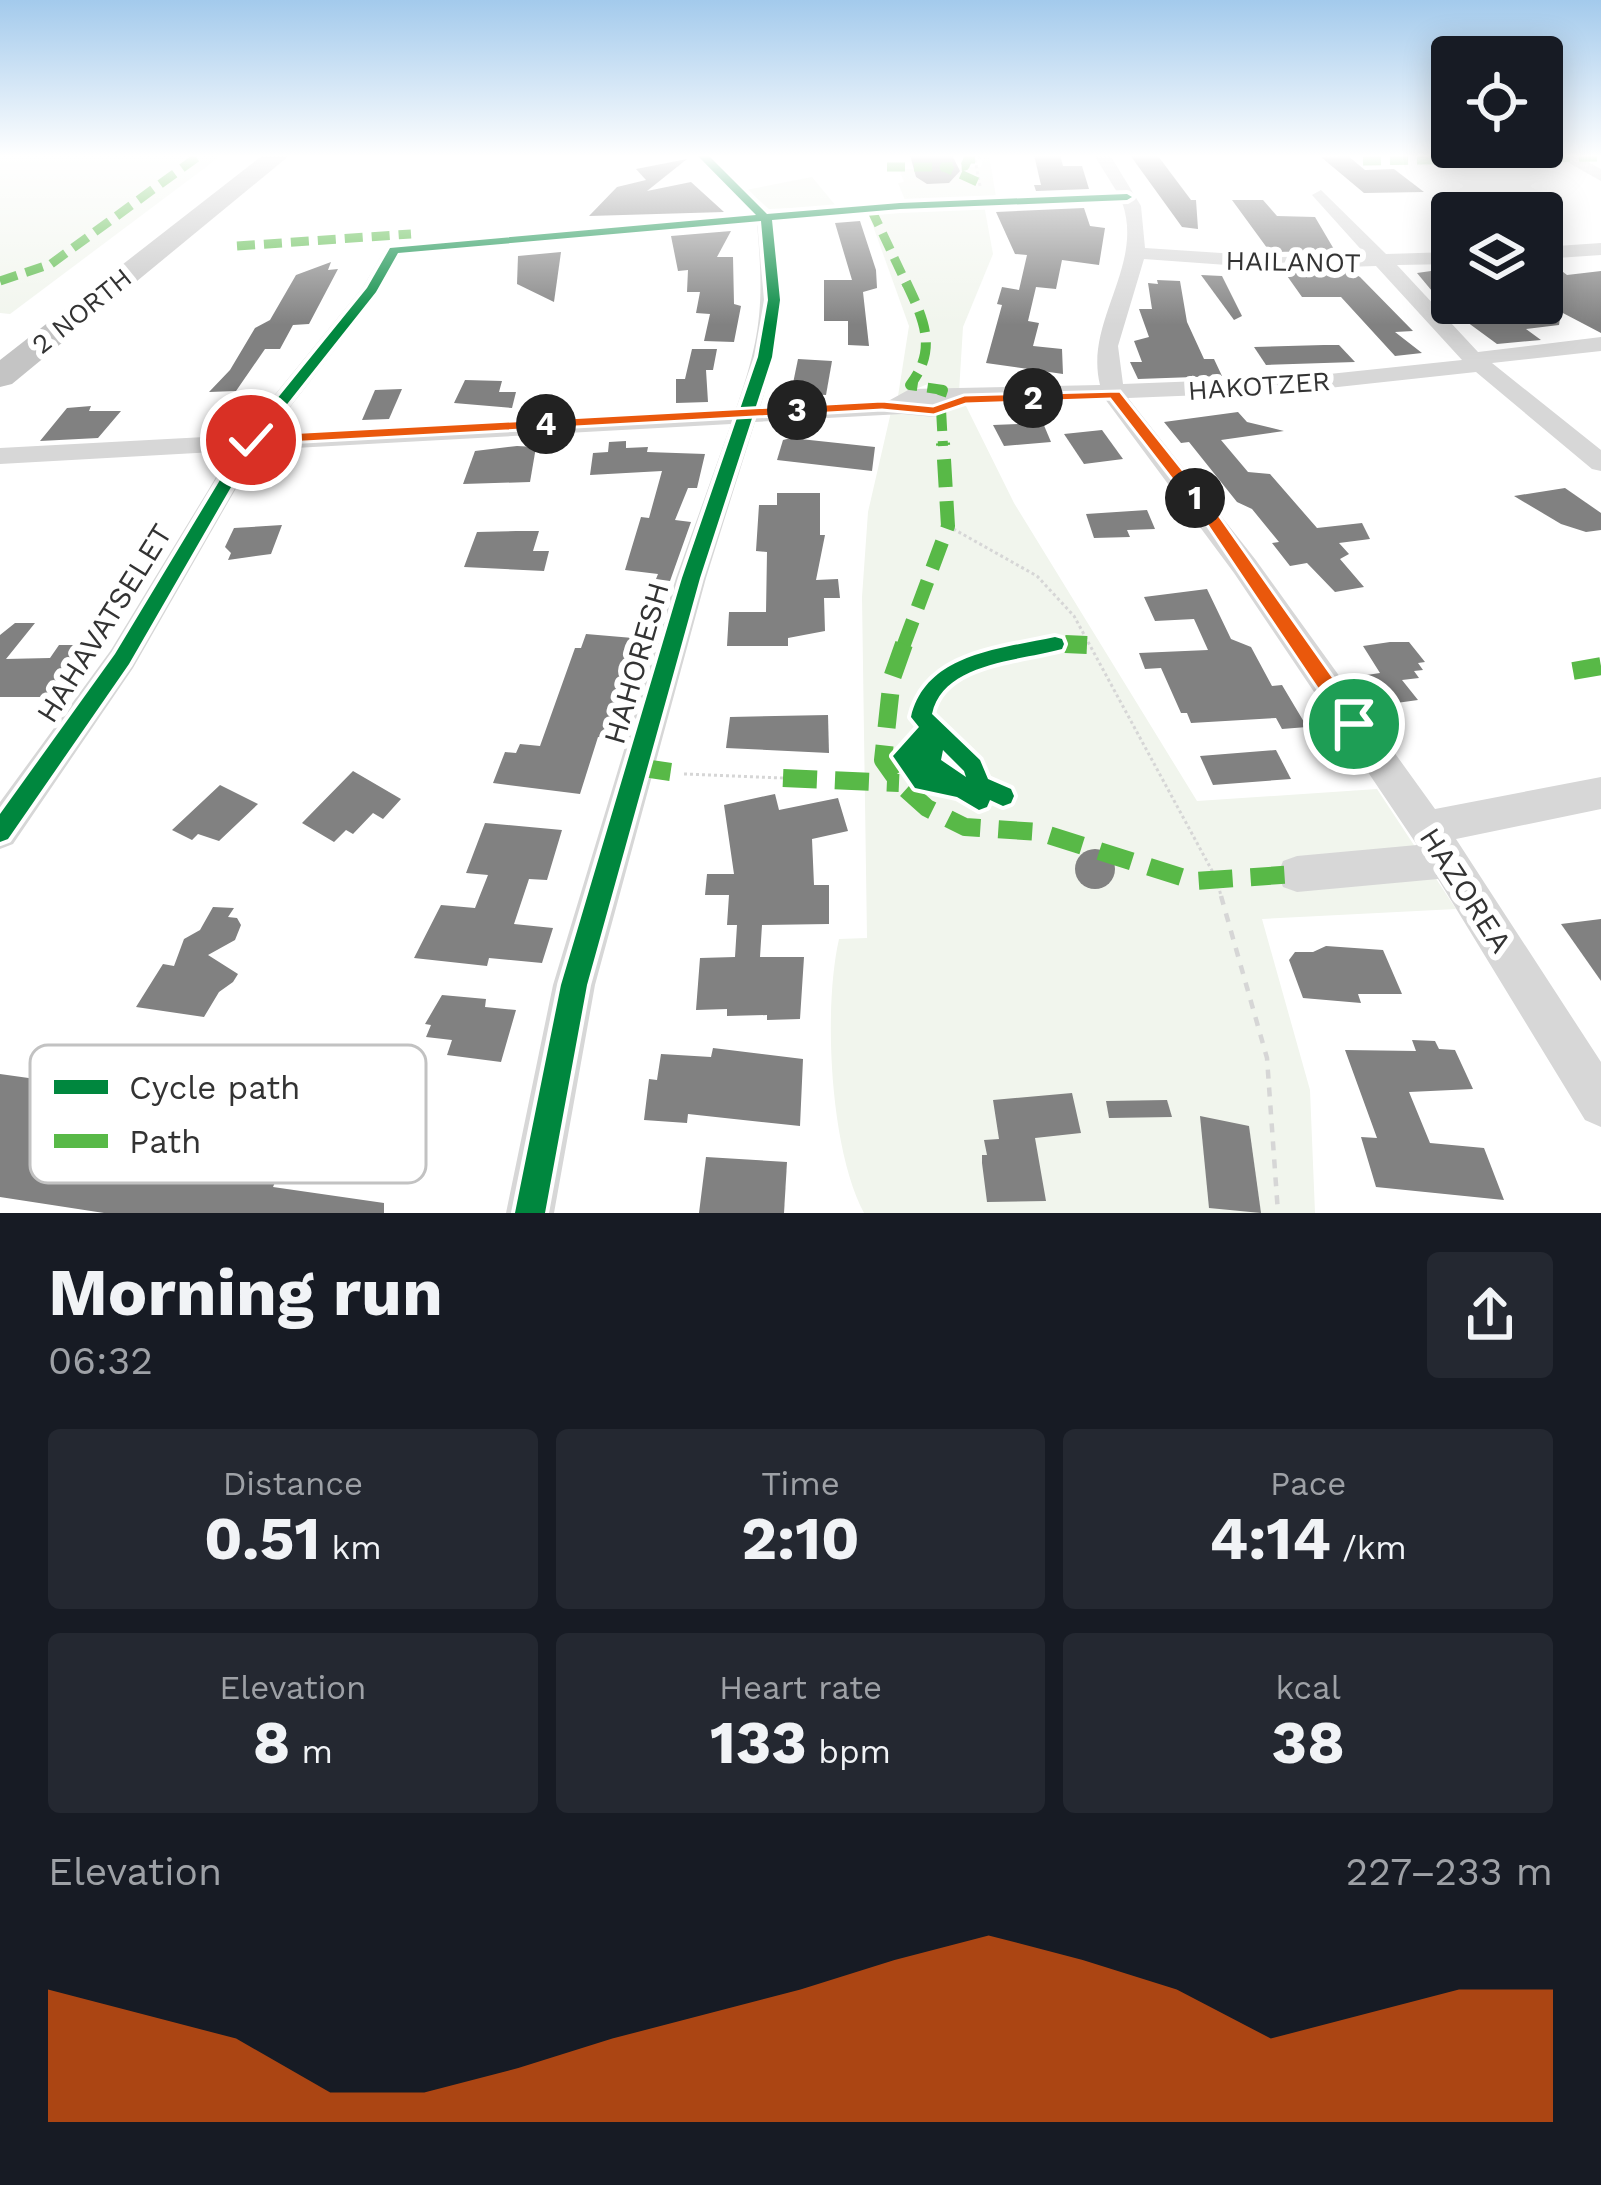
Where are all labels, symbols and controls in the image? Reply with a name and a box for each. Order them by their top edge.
map controls [1431,36,1563,324]
button: locate [1431,36,1563,168]
button: layers [1431,192,1563,324]
street label: HAILANOT [1225,245,1361,279]
street label: 2 NORTH [26,261,138,361]
street label: HAKOTZER [1187,365,1331,407]
pin: 2 [1003,368,1063,428]
text: 2 [1023,378,1043,417]
pin: 3 [767,380,827,440]
pin [200,389,302,491]
text: 3 [787,390,807,429]
pin: 4 [516,394,576,454]
text: 4 [535,404,557,443]
icon: check [218,407,284,473]
pin: 1 [1165,468,1225,528]
text: 1 [1188,478,1202,517]
street label: HAHAVATSELET [29,517,179,729]
street label: HAHORESH [596,578,676,748]
pin [1303,673,1405,775]
icon: arrive [1321,691,1387,757]
street label: HAZOREA [1413,821,1519,959]
legend [30,1045,426,1183]
text: Cycle path [129,1068,301,1107]
text: Path [129,1122,201,1161]
button: share [1427,1252,1553,1378]
text: Morning run [48,1254,443,1331]
text: 06:32 [48,1338,153,1383]
text: Distance [223,1464,363,1503]
text: Time [761,1464,840,1503]
text: Pace [1270,1464,1346,1503]
text: 0.51 [204,1503,320,1574]
text: 2:10 [741,1503,860,1574]
text: 4:14 [1209,1503,1331,1574]
text: km [320,1528,382,1567]
text: /km [1331,1528,1407,1567]
text: Elevation [219,1668,366,1707]
text: Heart rate [719,1668,882,1707]
text: kcal [1275,1668,1341,1707]
text: 8 [253,1707,290,1778]
text: 133 [710,1707,807,1778]
text: 38 [1272,1707,1345,1778]
text: m [290,1732,333,1771]
text: bpm [807,1732,891,1771]
text: Elevation [48,1849,222,1894]
text: 227–233 m [1345,1849,1553,1894]

